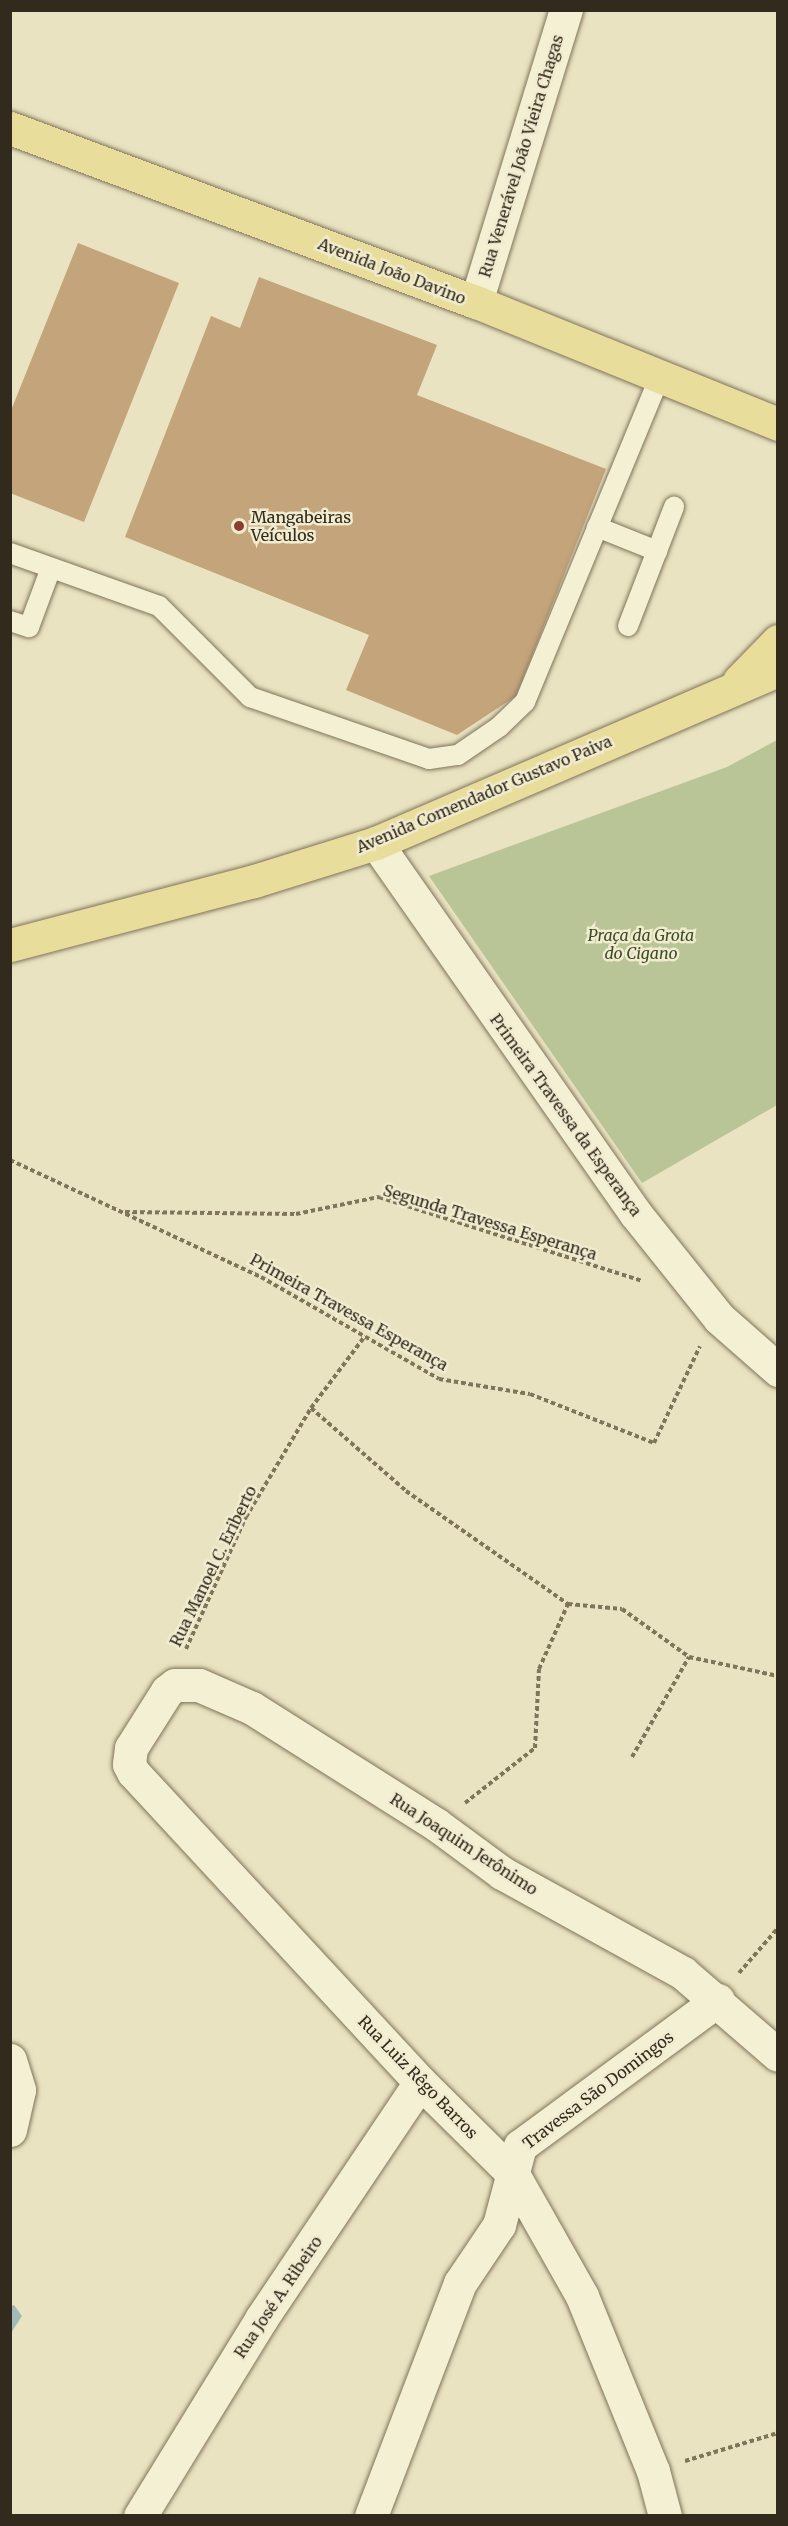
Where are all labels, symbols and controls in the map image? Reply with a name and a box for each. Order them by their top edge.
street label: Rua Venerável João Vieira Chagas [475,32,567,280]
street label: Avenida João Davino [315,234,469,308]
place label: Mangabeiras Veículos [251,507,351,545]
marker: Mangabeiras Veículos [232,519,246,533]
street label: Avenida Comendador Gustavo Paiva [353,731,615,857]
park label: Praça da Grota do Cigano [588,925,694,963]
street label: Primeira Travessa da Esperança [486,1010,646,1220]
street label: Segunda Travessa Esperança [381,1180,599,1264]
street label: Primeira Travessa Esperança [247,1249,451,1375]
street label: Rua Manoel C. Eriberto [166,1482,260,1650]
street label: Rua Joaquim Jerônimo [387,1789,541,1899]
street label: Rua Luiz Rêgo Barros [354,2011,482,2143]
street label: Travessa São Domingos [519,2027,677,2153]
street label: Rua José A. Ribeiro [230,2232,326,2362]

